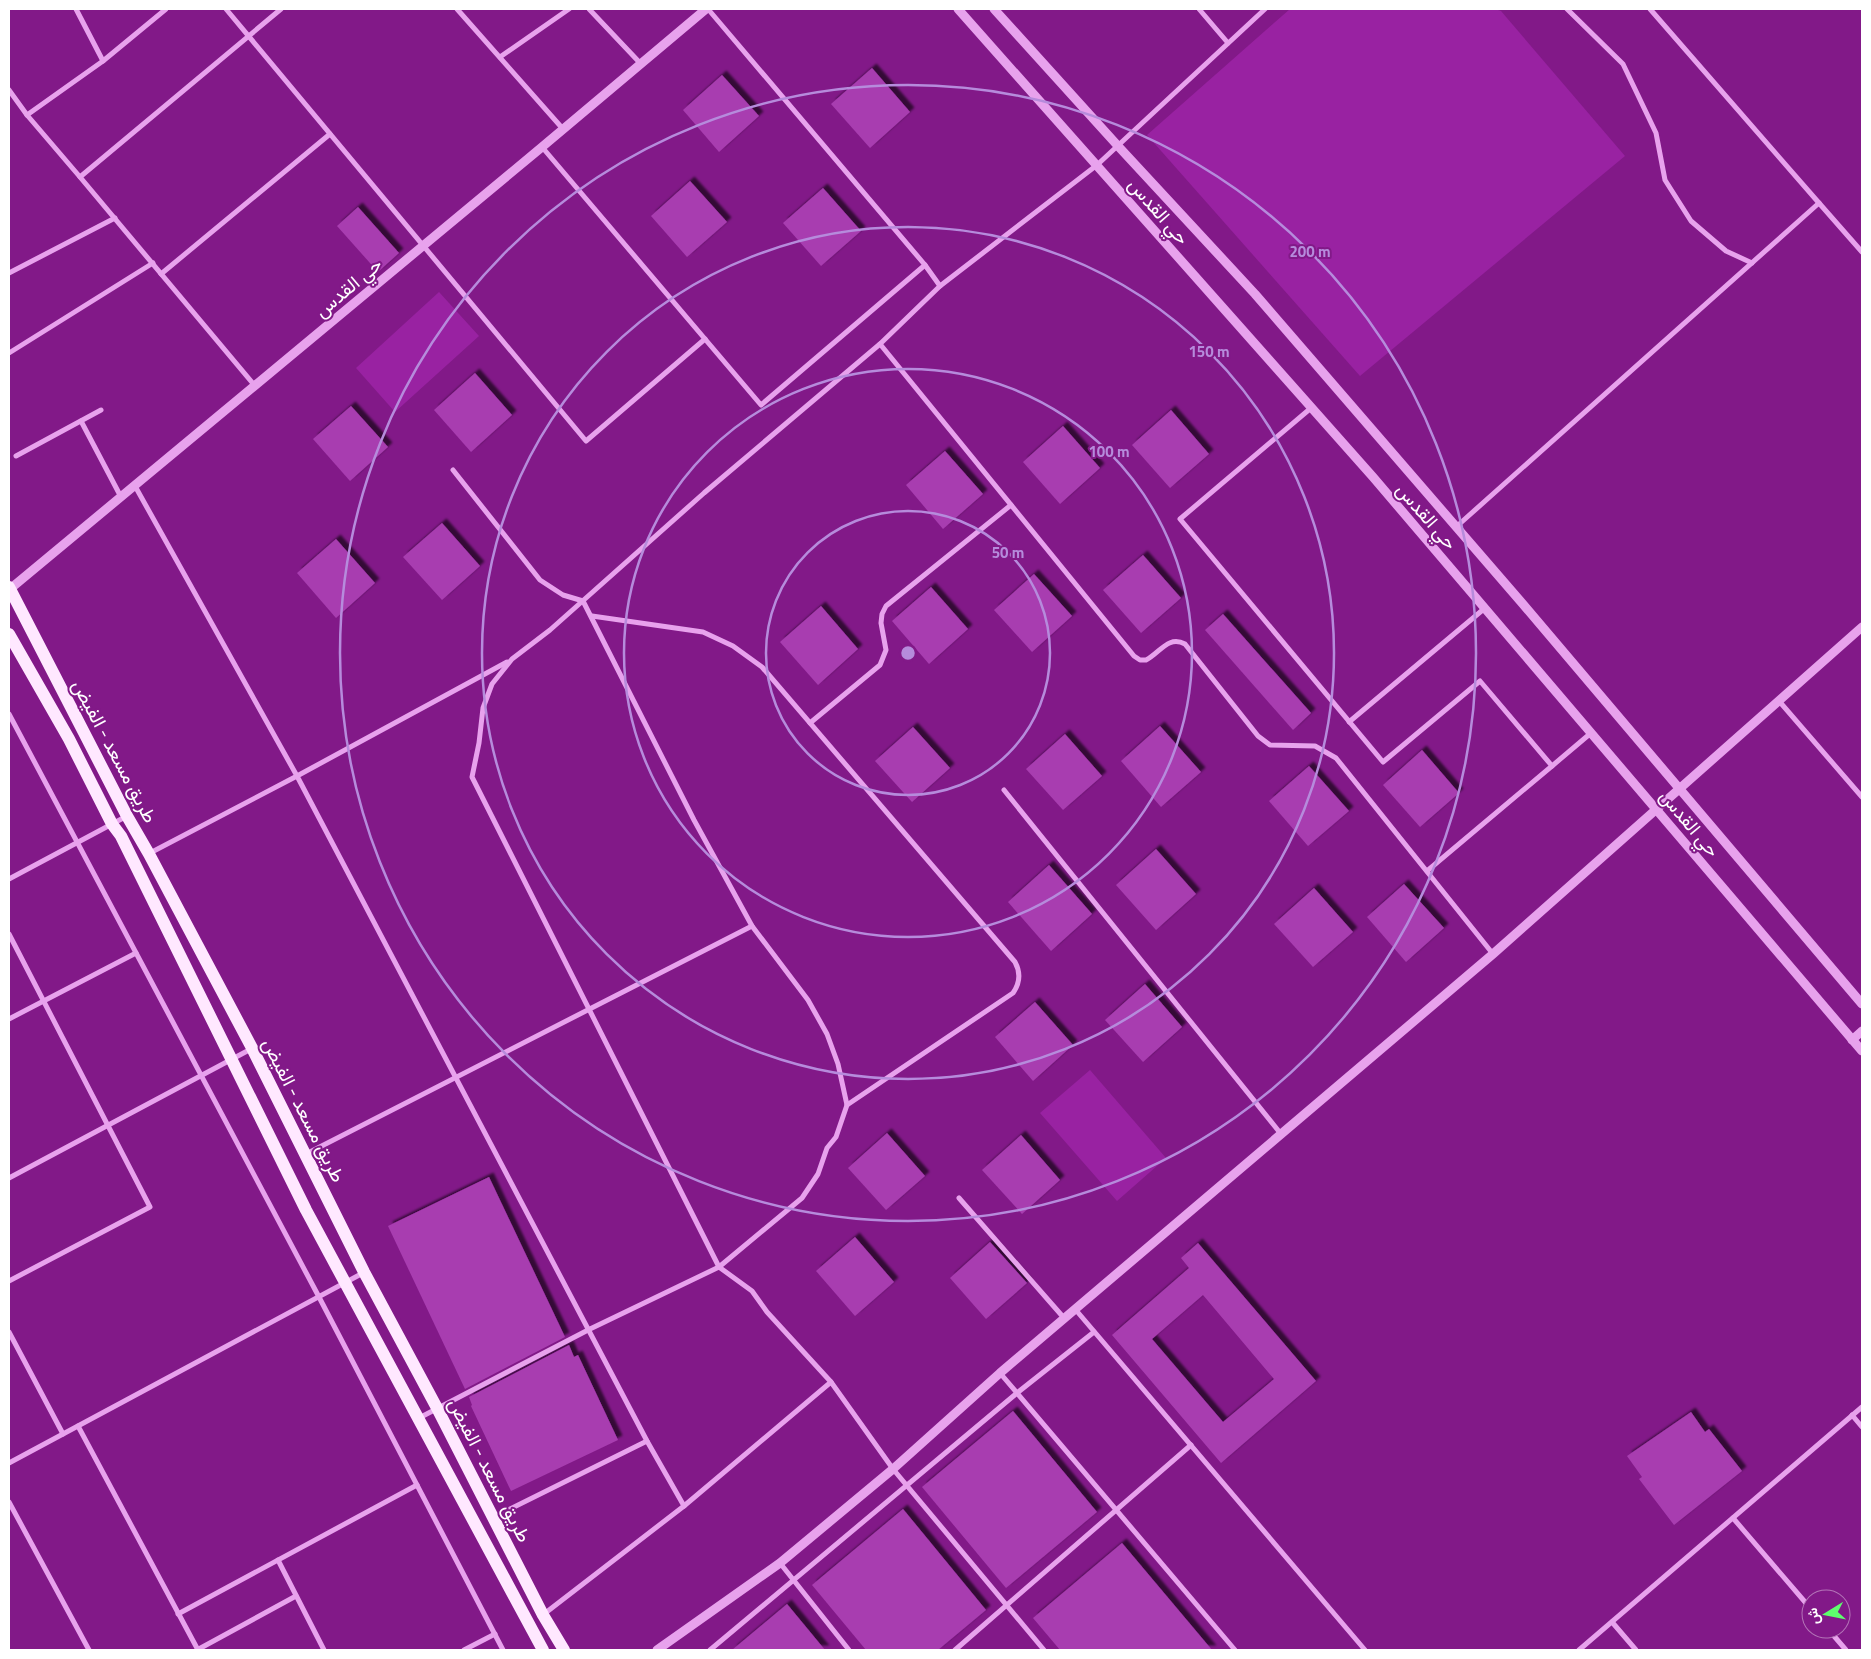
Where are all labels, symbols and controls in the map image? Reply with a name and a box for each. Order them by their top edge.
street label: حي القدس [1120,171,1197,252]
text: 200 m [1289,240,1331,263]
street label: حي القدس [307,249,389,325]
text: 150 m [1188,340,1230,363]
text: 100 m [1088,440,1130,463]
street label: حي القدس [1388,476,1465,557]
text: 50 m [992,541,1024,564]
centre of rings [899,644,917,662]
street label: طريق مسعد - الفيض [65,674,165,828]
street label: حي القدس [1652,782,1728,864]
street label: طريق مسعد - الفيض [256,1033,353,1187]
street label: طريق مسعد - الفيض [442,1393,539,1547]
north arrow [1801,1589,1851,1639]
text: ش [1801,1606,1825,1626]

